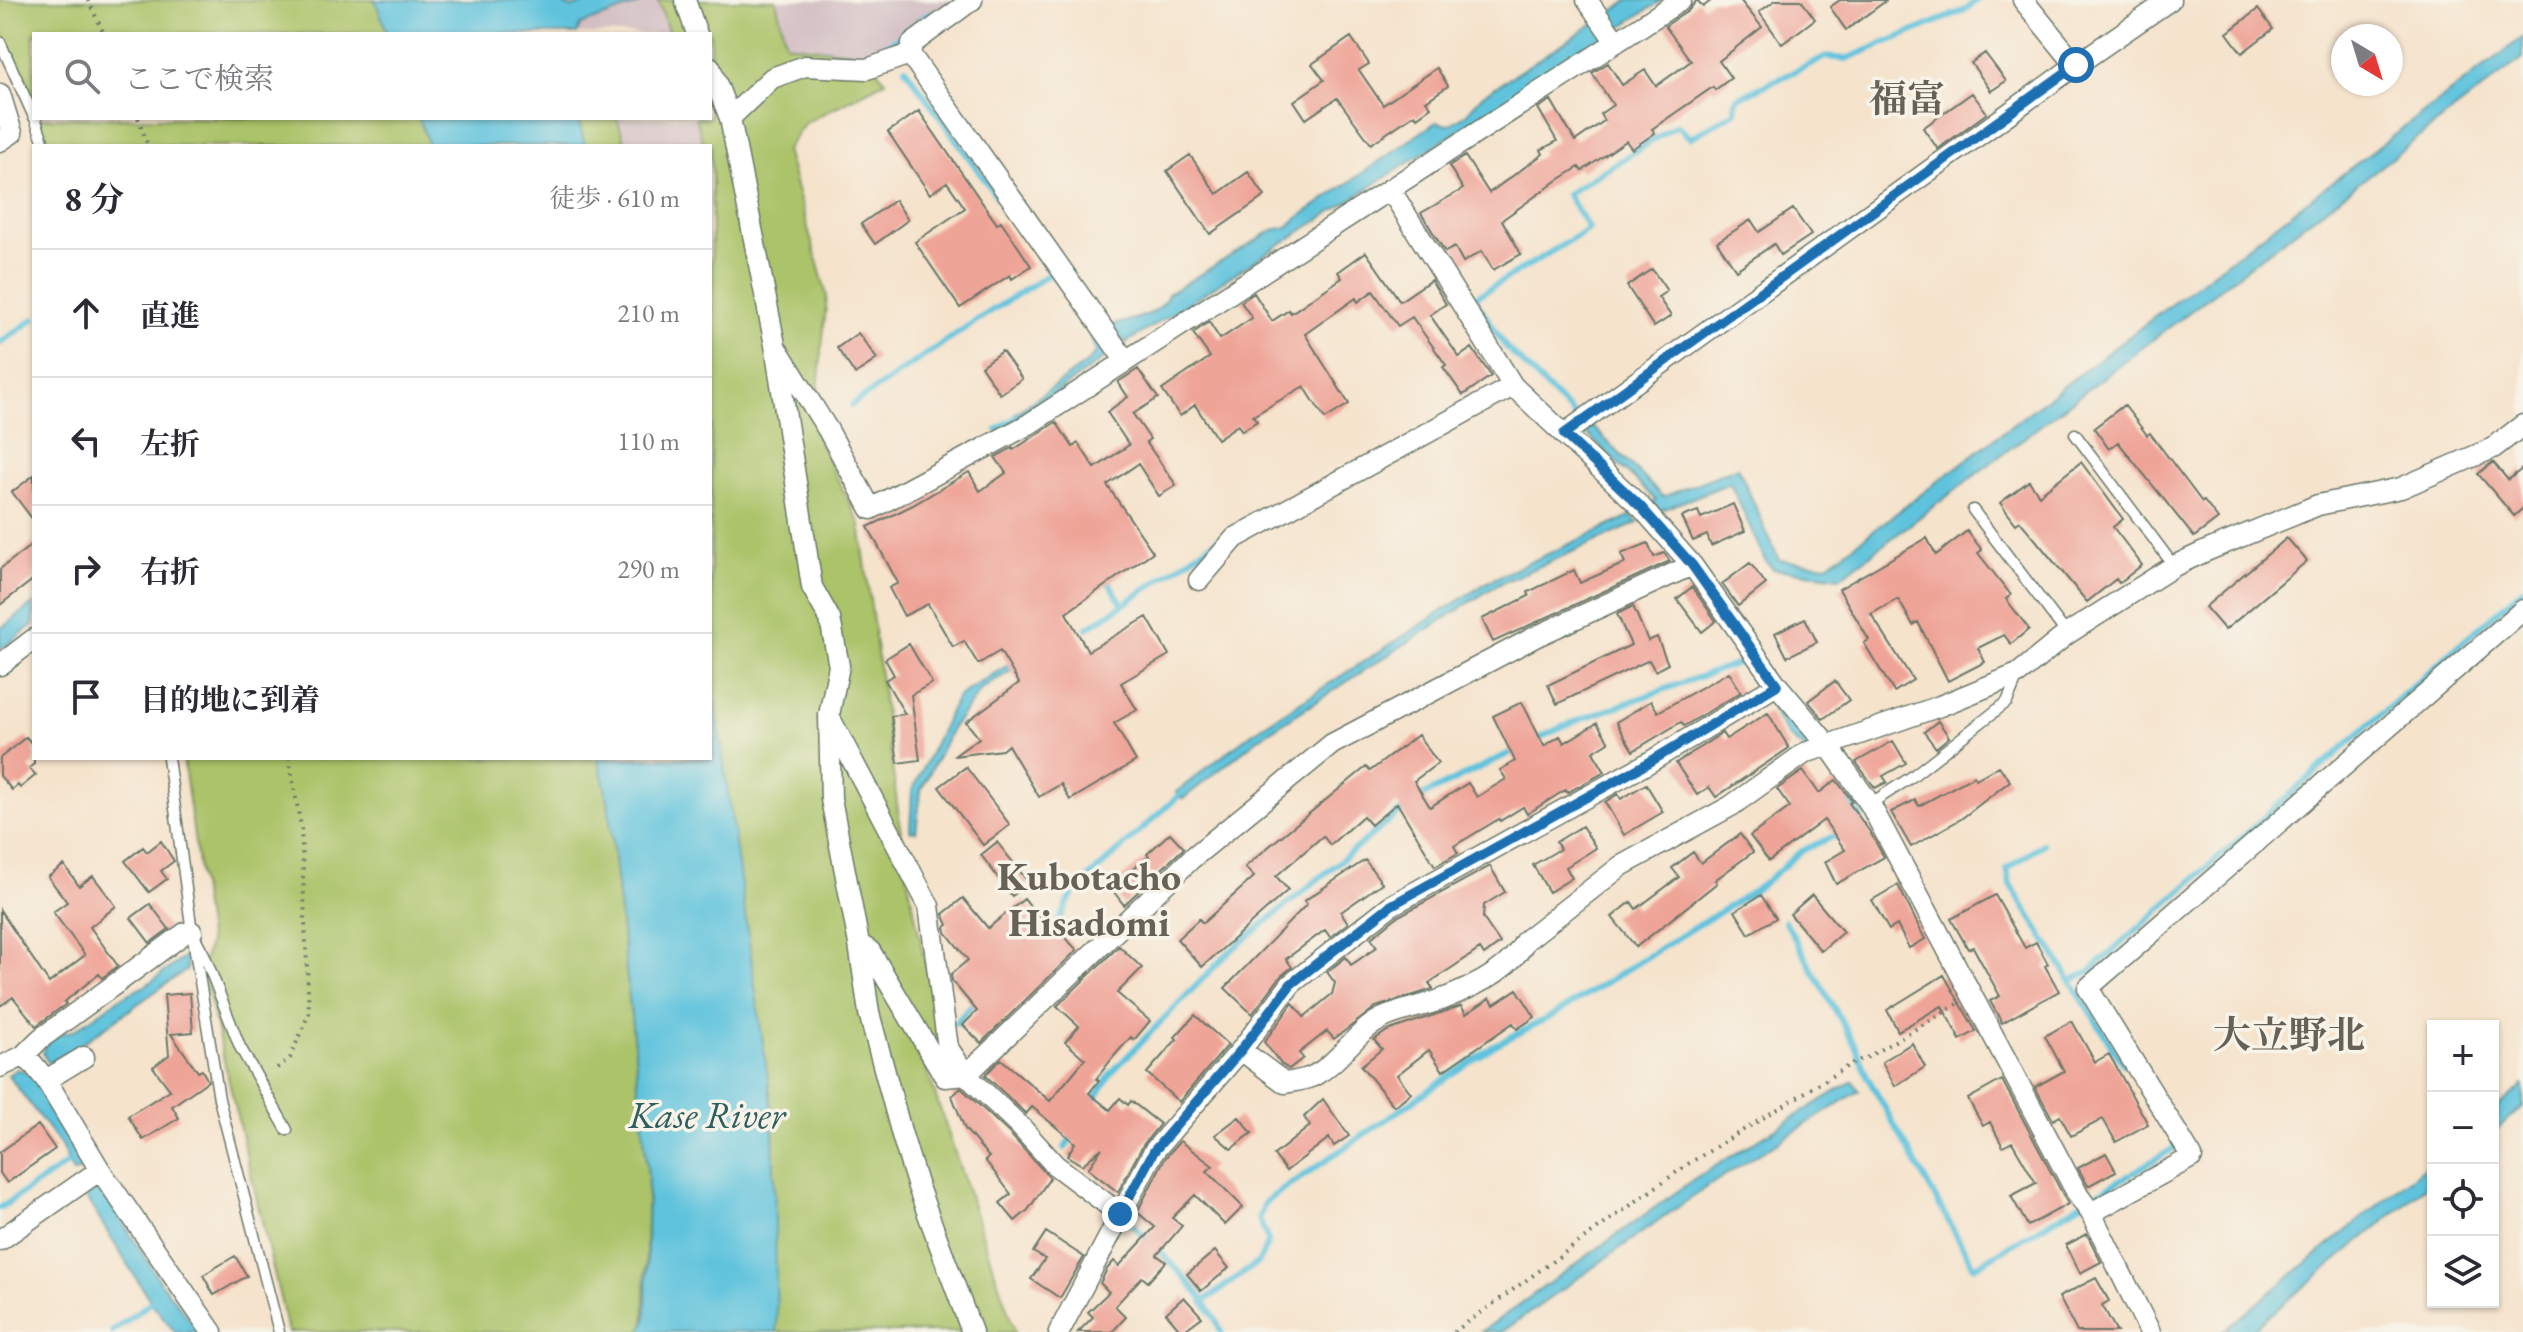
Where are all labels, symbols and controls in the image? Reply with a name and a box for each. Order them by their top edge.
north arrow [2331,24,2403,96]
search box [32,32,712,120]
route start [2058,47,2094,83]
icon: search [60,54,104,98]
text: ここで検索 [124,59,274,98]
district label: 福富 [1869,74,1945,123]
text: 8 分 [64,177,124,221]
text: 徒歩 · 610 m [550,181,680,215]
icon: ahead [64,291,108,335]
text: 直進 [140,296,200,335]
text: 210 m [617,296,680,330]
icon: left [64,419,108,463]
text: 左折 [140,424,200,463]
text: 110 m [617,424,680,458]
icon: right [64,547,108,591]
text: 右折 [140,552,200,591]
text: 290 m [617,552,680,586]
icon: arrive [64,675,108,719]
text: 目的地に到着 [140,680,320,719]
district label: Kubotacho Hisadomi [997,850,1181,948]
district label: 大立野北 [2213,1010,2365,1059]
map controls [2427,1020,2499,1308]
button: + [2427,1020,2499,1092]
water label: Kase River [628,1090,787,1139]
button: − [2427,1092,2499,1164]
button: locate [2427,1164,2499,1236]
route end [1102,1196,1138,1232]
button: layers [2427,1236,2499,1308]

